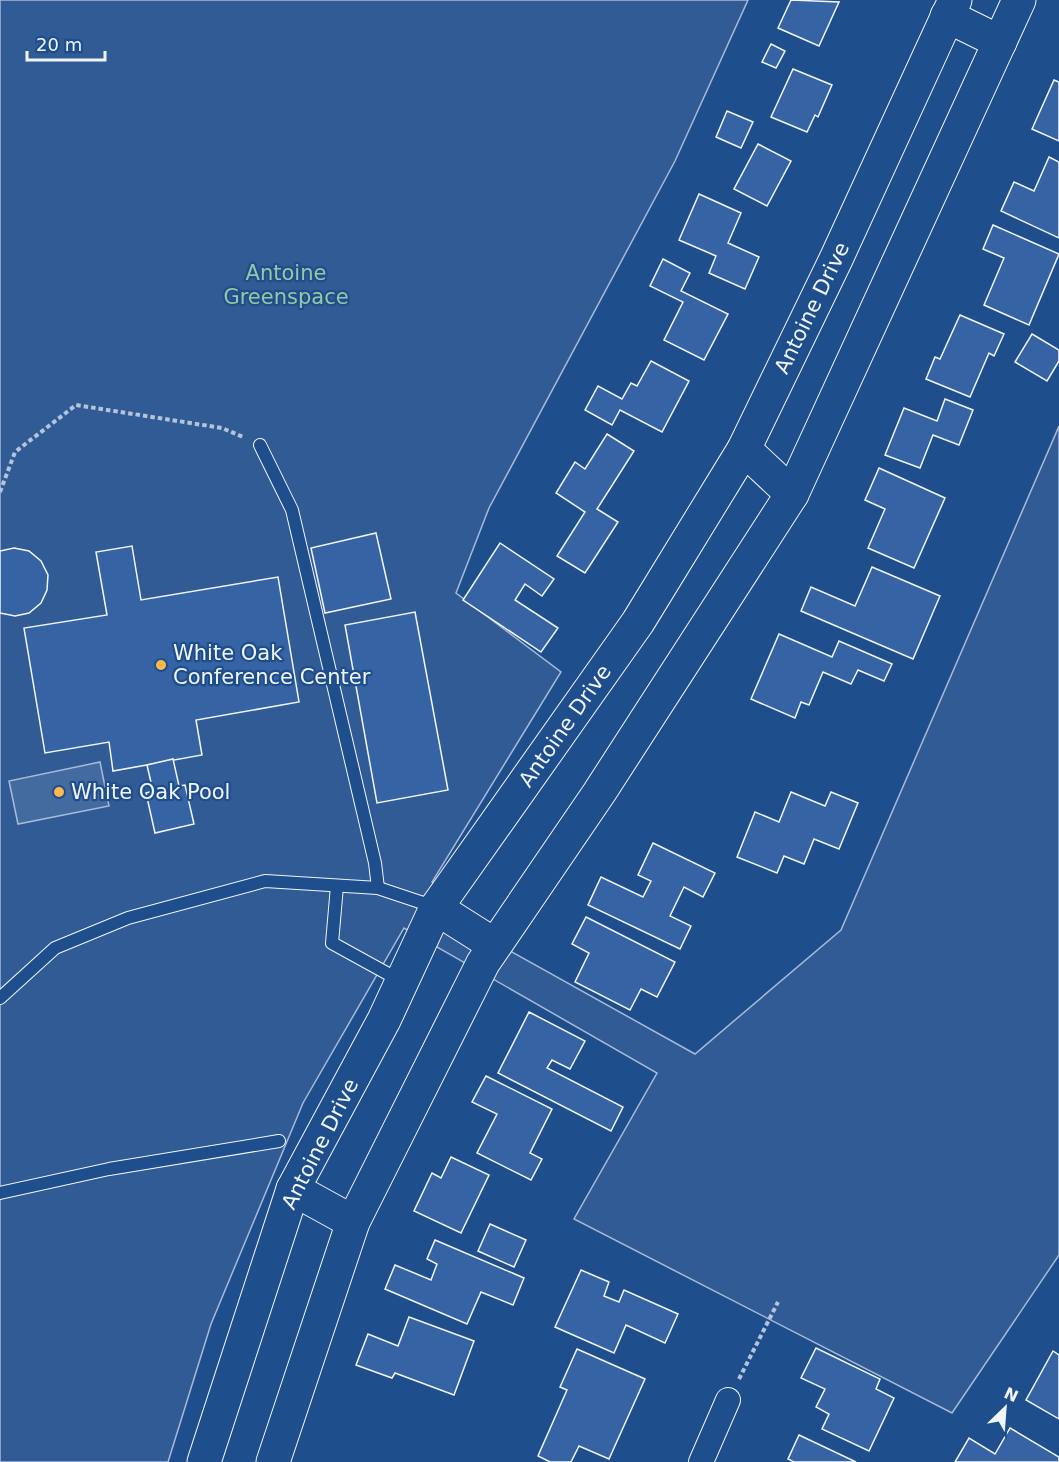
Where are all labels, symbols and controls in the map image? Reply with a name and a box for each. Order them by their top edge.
scale bar [27,24,105,62]
text: 20 m [36,34,82,55]
street label: Antoine Drive [770,238,854,378]
park label: Antoine Greenspace [223,261,349,309]
place label: White Oak Conference Center [173,641,371,689]
marker: White Oak Conference Center [154,658,168,672]
street label: Antoine Drive [514,660,616,792]
place label: White Oak Pool [71,780,230,804]
marker: White Oak Pool [52,785,66,799]
street label: Antoine Drive [277,1075,363,1213]
north arrow [975,1378,1035,1438]
text: N [1001,1383,1021,1406]

